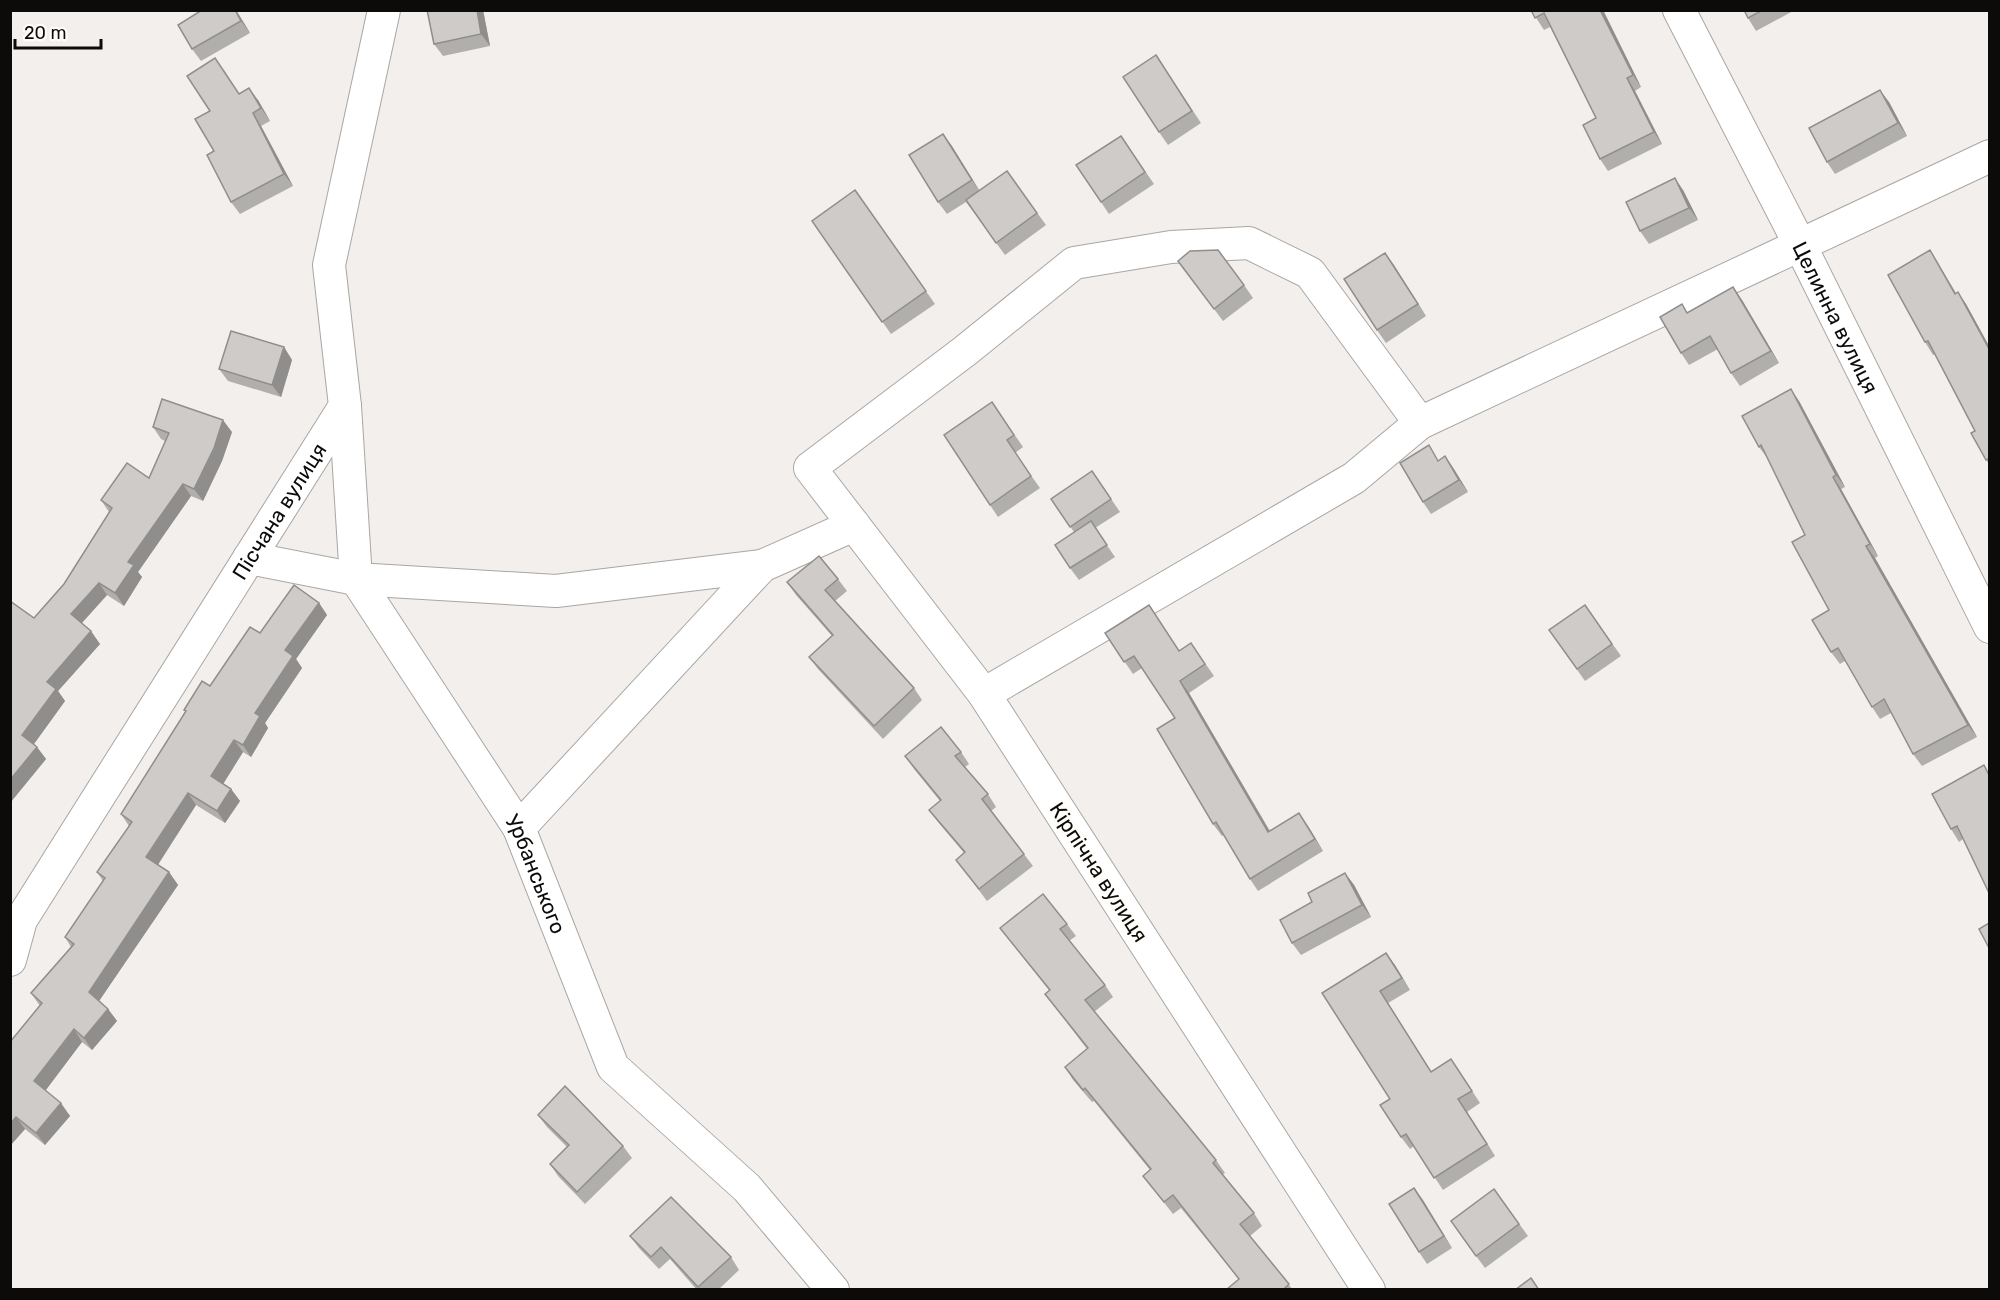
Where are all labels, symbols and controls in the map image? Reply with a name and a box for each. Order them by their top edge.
scale bar [15,12,100,50]
text: 20 m [24,22,66,44]
street label: Целинна вулиця [1788,237,1884,397]
street label: Пiсчана вулиця [227,438,331,584]
street label: Кiрпiчна вулиця [1044,797,1154,947]
street label: Урбанського [501,809,572,937]

